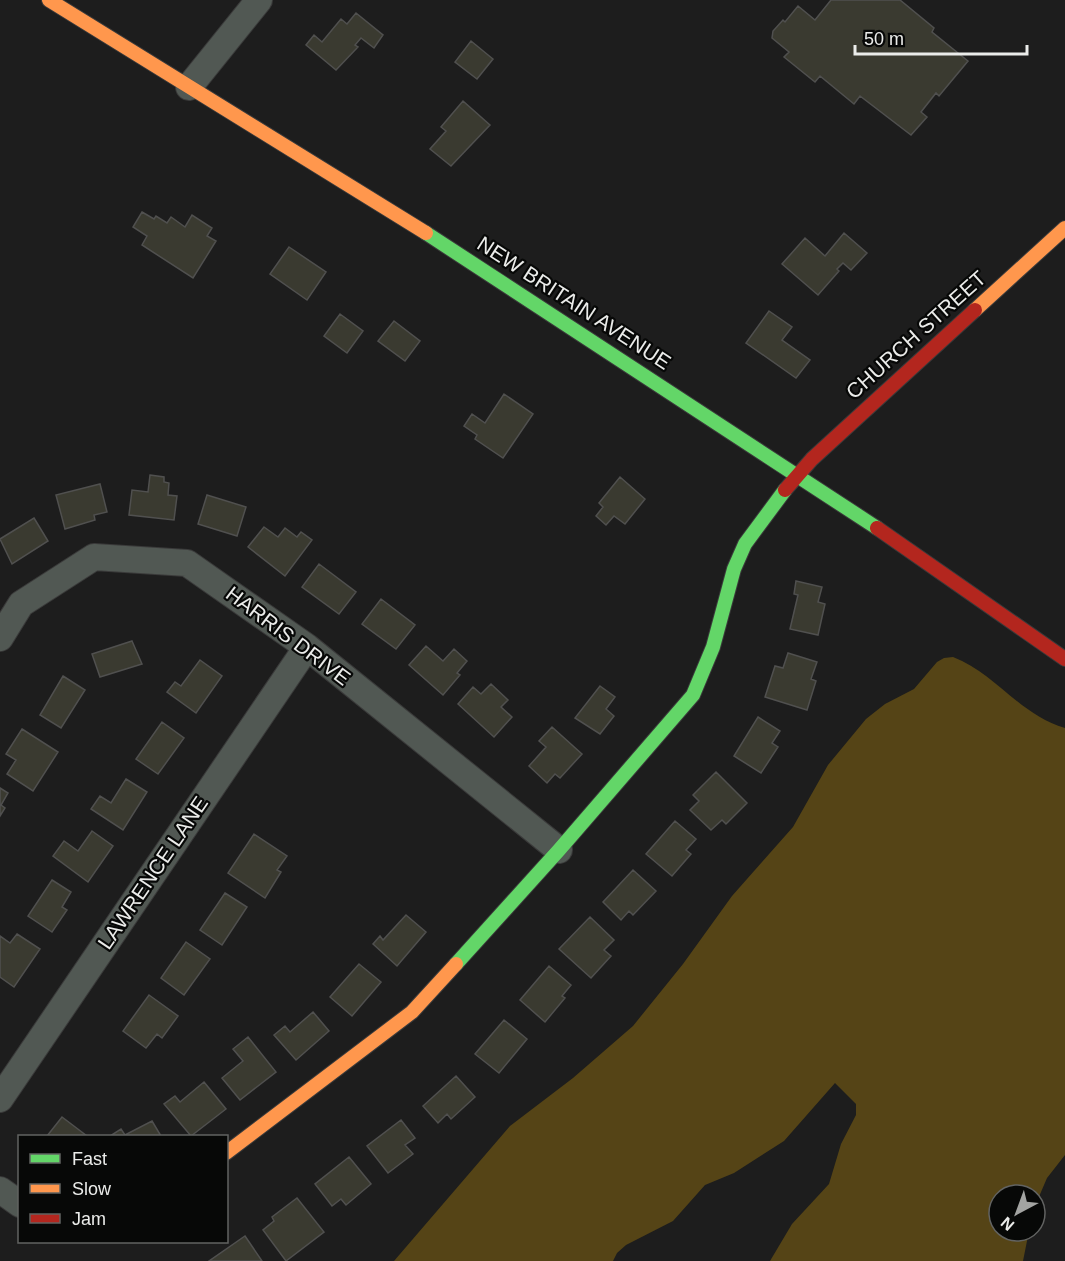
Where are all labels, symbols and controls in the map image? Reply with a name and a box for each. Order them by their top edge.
scale bar [855,18,1028,56]
text: 50 m [864,29,904,49]
street label: NEW BRITAIN AVENUE [473,232,675,374]
street label: CHURCH STREET [841,266,990,403]
street label: HARRIS DRIVE [222,581,355,690]
street label: LAWRENCE LANE [93,792,212,953]
legend [18,1135,228,1243]
text: Fast [72,1149,107,1169]
text: Slow [72,1179,112,1199]
north arrow [987,1183,1047,1243]
text: Jam [72,1209,106,1229]
text: N [998,1214,1017,1234]

